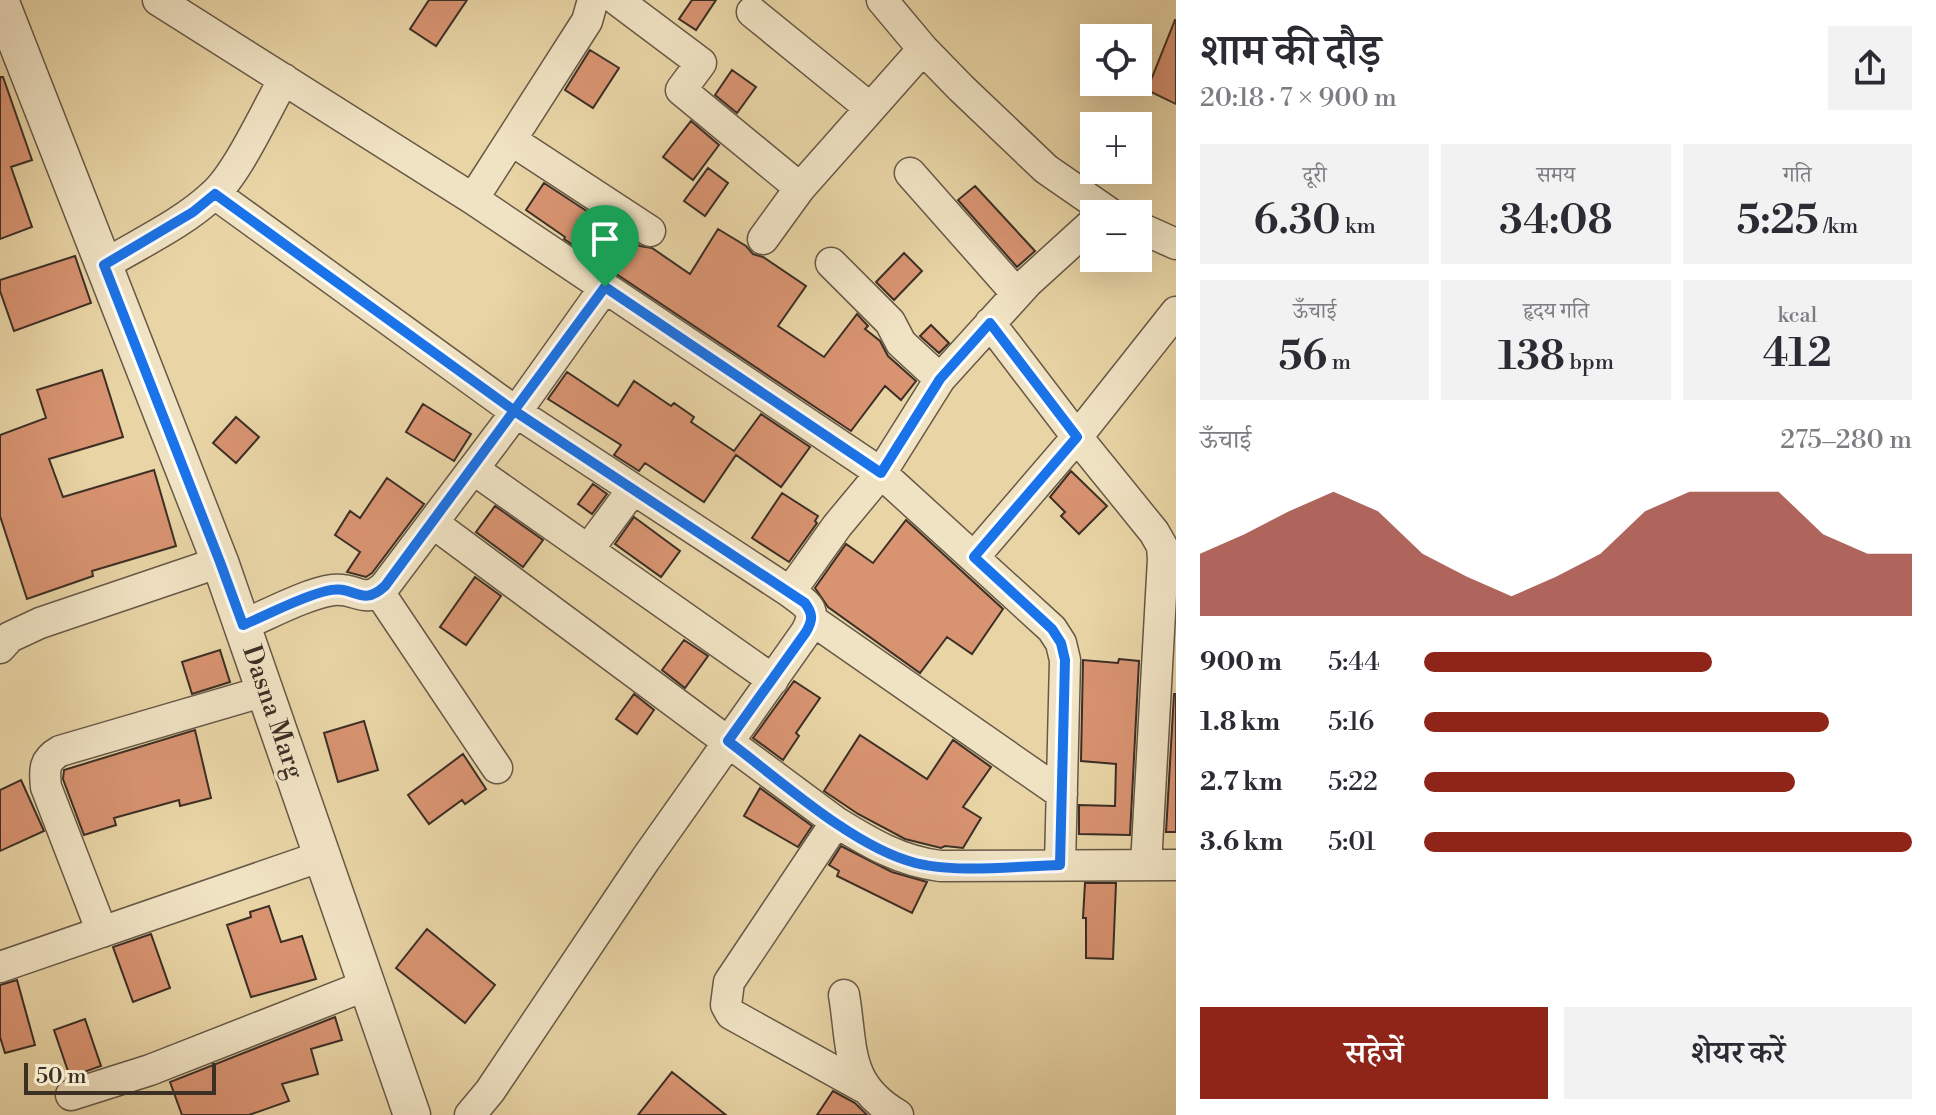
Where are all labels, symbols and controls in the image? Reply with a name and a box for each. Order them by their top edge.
map controls [1080,24,1152,272]
button: locate [1080,24,1152,96]
text: शाम की दौड़ [1200,24,1381,79]
button: share [1828,26,1912,110]
text: 20:18 · 7 × 900 m [1200,82,1397,114]
button: + [1080,112,1152,184]
text: दूरी [1303,162,1327,189]
text: समय [1537,162,1575,189]
text: गति [1783,162,1812,189]
text: 6.30 [1254,196,1340,246]
text: 34:08 [1499,196,1613,246]
text: 5:25 [1736,196,1819,246]
button: − [1080,200,1152,272]
pin [571,205,639,287]
text: km [1340,213,1376,240]
text: /km [1819,213,1858,240]
icon: arrive [583,217,627,261]
text: ऊँचाई [1293,298,1336,325]
text: हृदय गति [1523,298,1589,325]
text: kcal [1777,302,1817,329]
text: 412 [1763,329,1832,379]
text: 56 [1278,332,1327,382]
text: 138 [1498,332,1565,382]
text: m [1327,349,1351,376]
text: bpm [1565,349,1614,376]
text: ऊँचाई [1200,424,1251,456]
text: 275–280 m [1780,424,1912,456]
street label: Dasna Marg [235,641,311,784]
text: 900 m [1200,646,1282,678]
text: 5:44 [1328,646,1380,678]
text: 1.8 km [1200,706,1280,738]
text: 5:16 [1328,706,1374,738]
text: 2.7 km [1200,766,1283,798]
text: 5:22 [1328,766,1378,798]
text: 3.6 km [1200,826,1283,858]
text: 5:01 [1328,826,1376,858]
button: सहेजें [1200,1007,1548,1099]
button: शेयर करें [1564,1007,1912,1099]
scale bar [24,1059,216,1095]
text: 50 m [36,1063,87,1090]

